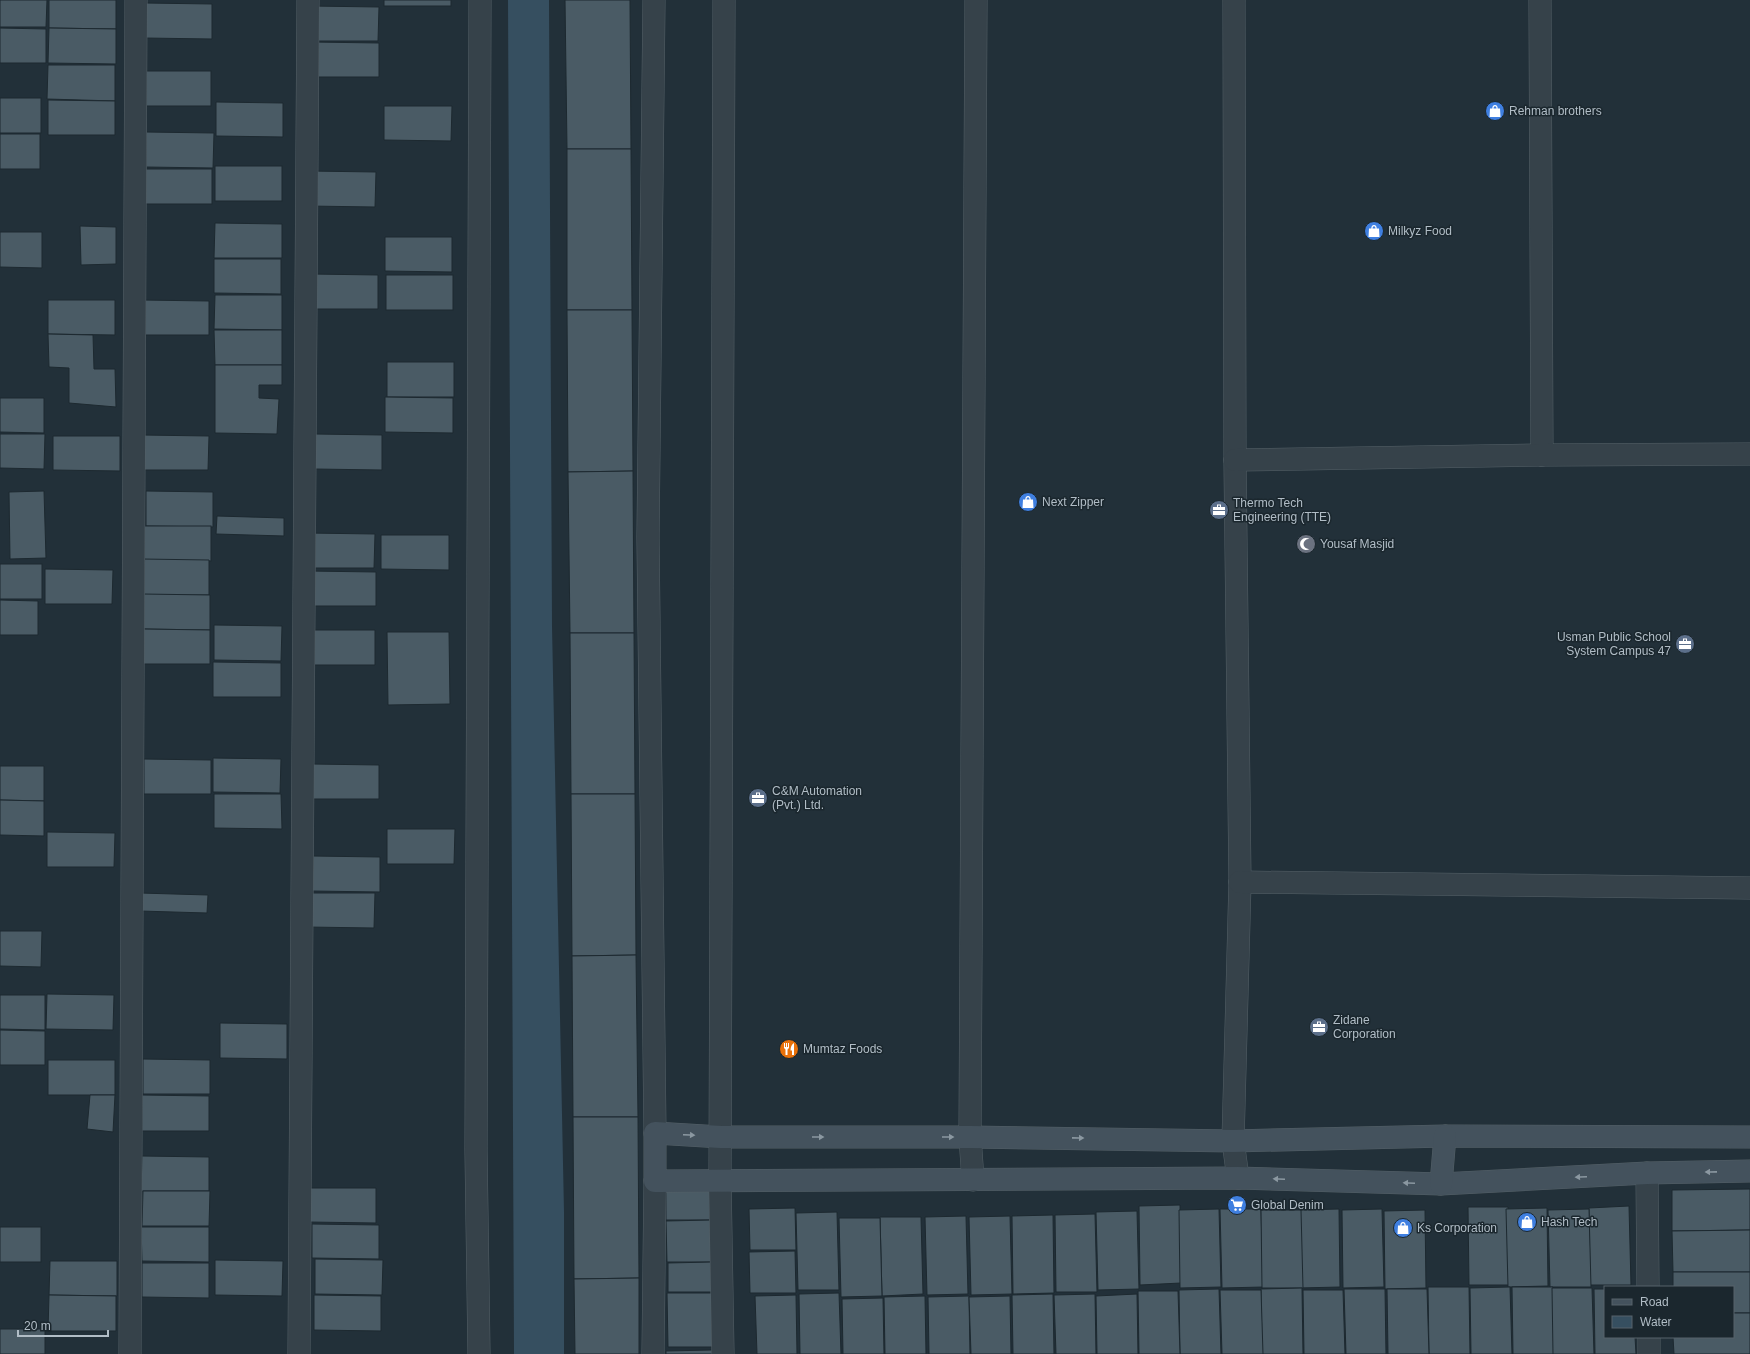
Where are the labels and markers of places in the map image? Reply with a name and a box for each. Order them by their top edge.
shop icon: Rehman brothers [1484,100,1506,122]
place label: Rehman brothers [1509,104,1602,118]
shop icon: Milkyz Food [1363,220,1385,242]
place label: Milkyz Food [1388,224,1452,238]
shop icon: Next Zipper [1017,491,1039,513]
place label: Next Zipper [1042,495,1104,509]
place label: Thermo Tech Engineering (TTE) [1233,496,1331,524]
office icon: Thermo Tech Engineering (TTE) [1208,499,1230,521]
mosque icon: Yousaf Masjid [1295,533,1317,555]
place label: Yousaf Masjid [1320,537,1394,551]
place label: Usman Public School System Campus 47 [1557,630,1671,658]
office icon: Usman Public School System Campus 47 [1674,633,1696,655]
place label: C&M Automation (Pvt.) Ltd. [772,784,862,812]
office icon: C&M Automation (Pvt.) Ltd. [747,787,769,809]
place label: Zidane Corporation [1333,1013,1396,1041]
office icon: Zidane Corporation [1308,1016,1330,1038]
restaurant icon: Mumtaz Foods [778,1038,800,1060]
place label: Mumtaz Foods [803,1042,882,1056]
supermarket icon: Global Denim [1226,1194,1248,1216]
place label: Global Denim [1251,1198,1324,1212]
shop icon: Hash Tech [1516,1211,1538,1233]
place label: Hash Tech [1541,1215,1597,1229]
shop icon: Ks Corporation [1392,1217,1414,1239]
place label: Ks Corporation [1417,1221,1497,1235]

